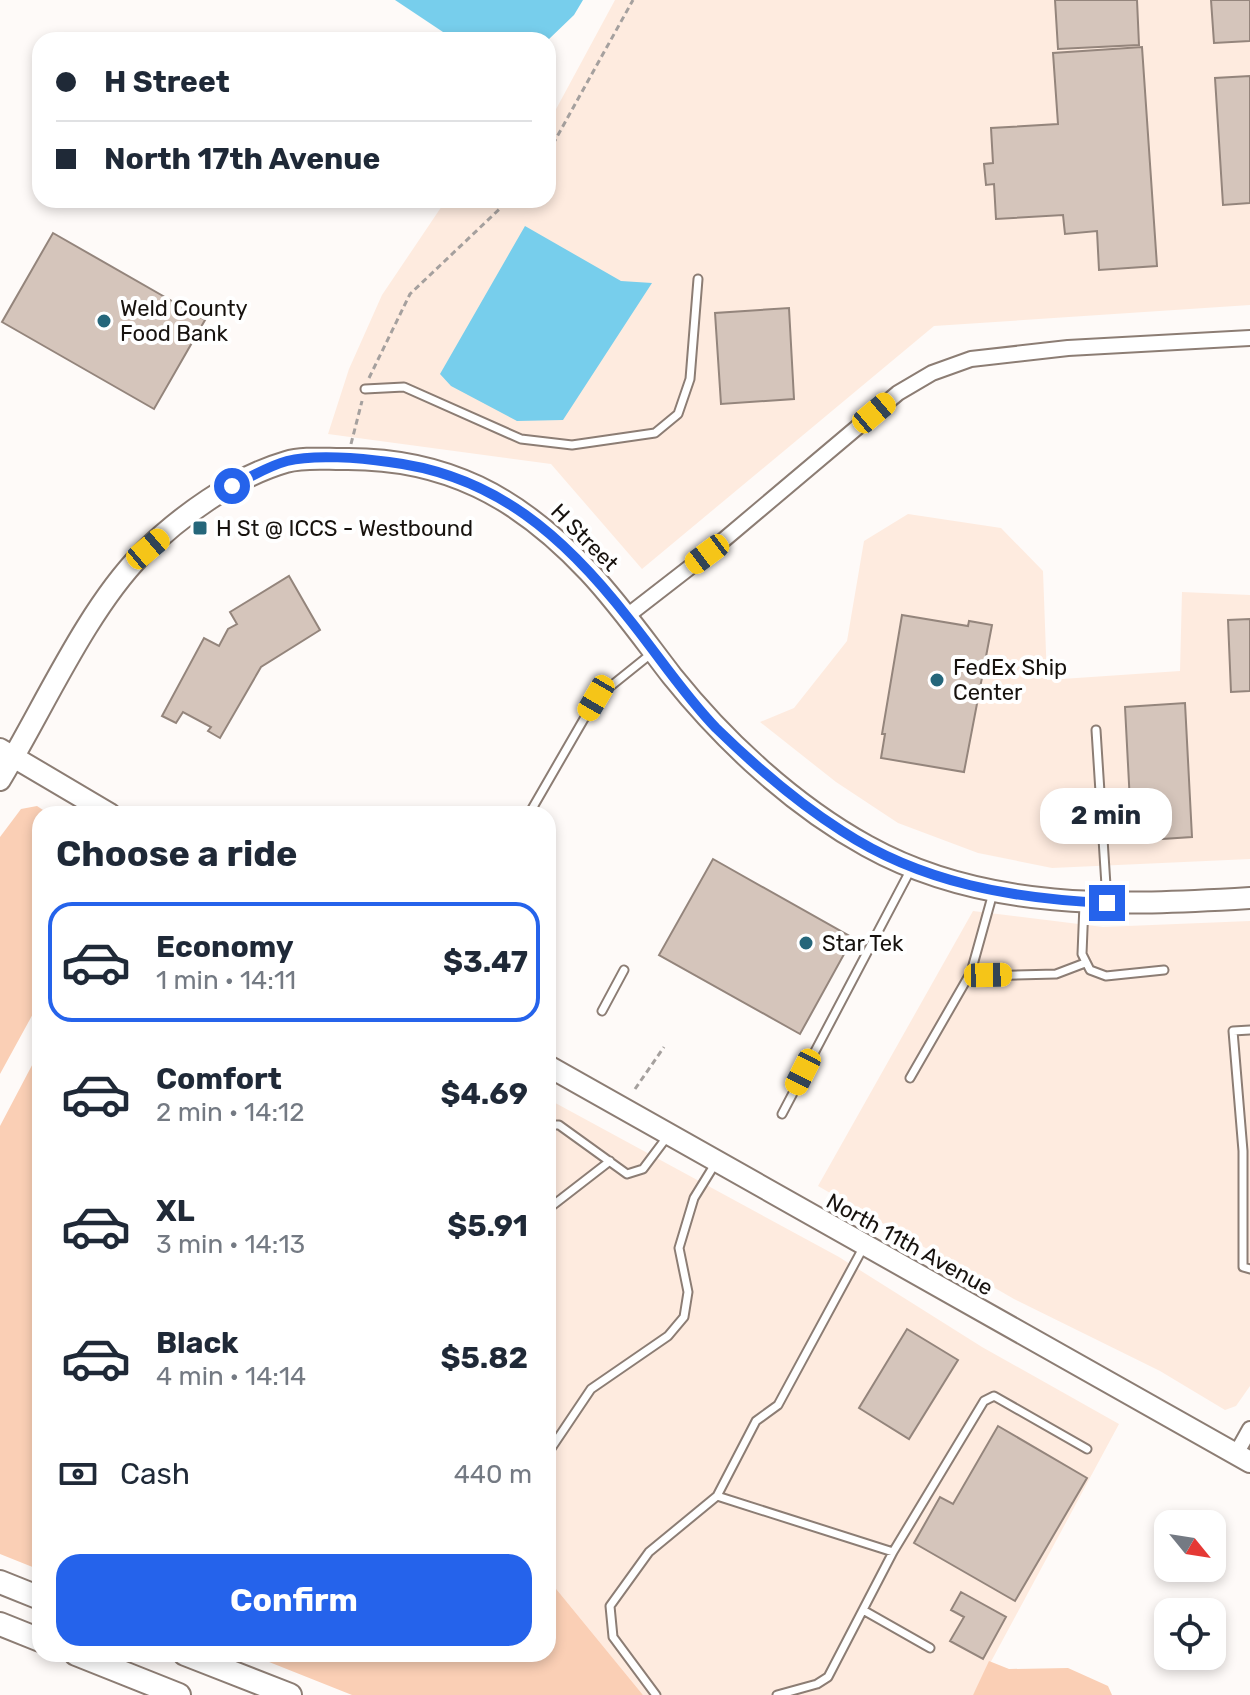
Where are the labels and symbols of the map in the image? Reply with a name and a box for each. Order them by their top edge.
place label: Weld County Food Bank [120,295,248,347]
marker: Weld County Food Bank [95,312,113,330]
car [848,388,900,438]
route start [214,468,250,504]
street label: H Street [545,498,624,577]
place label: H St @ ICCS - Westbound [216,515,473,542]
marker: H St @ ICCS - Westbound [191,519,209,537]
car [122,524,174,574]
car [681,530,733,578]
place label: FedEx Ship Center [953,654,1067,706]
car [574,671,618,725]
marker: FedEx Ship Center [928,671,946,689]
callout: 2 min [1041,787,1173,843]
route end [1089,885,1125,921]
place label: Star Tek [822,930,904,957]
marker: Star Tek [797,934,815,952]
car [964,963,1012,987]
car [781,1045,825,1099]
street label: North 11th Avenue [822,1187,998,1301]
north arrow [1154,1510,1226,1582]

